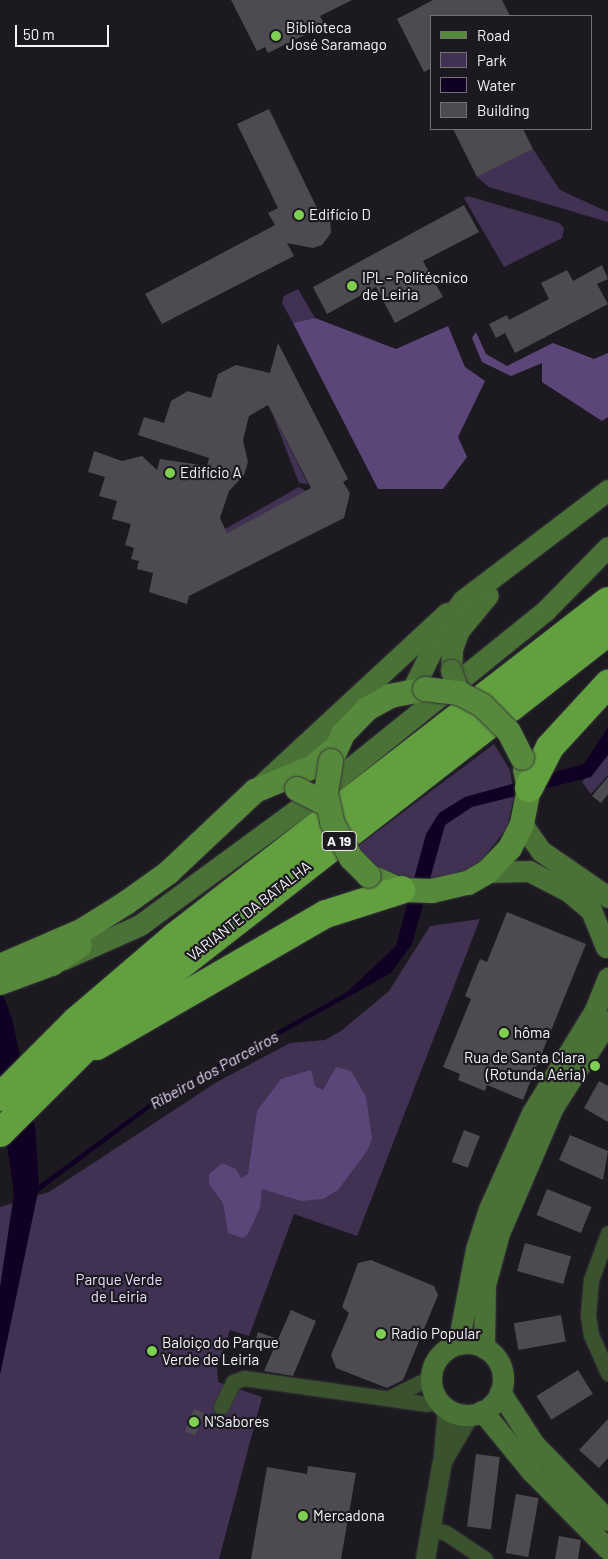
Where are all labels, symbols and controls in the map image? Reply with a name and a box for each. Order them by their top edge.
scale bar [18,15,111,47]
legend [430,15,593,130]
place label: Biblioteca José Saramago [286,18,387,53]
text: 50 m [23,25,55,43]
text: Road [477,26,510,44]
marker: Biblioteca José Saramago [270,30,282,42]
text: Park [477,51,506,69]
text: Water [477,76,516,94]
text: Building [477,101,530,119]
place label: Edifício D [309,206,371,224]
marker: Edifício D [293,209,305,221]
place label: IPL - Politécnico de Leiria [362,268,468,303]
marker: IPL - Politécnico de Leiria [346,280,358,292]
place label: Edifício A [180,464,242,482]
marker: Edifício A [164,467,176,479]
road number: A 19 [322,829,356,852]
street label: VARIANTE DA BATALHA [184,857,314,965]
place label: hôma [514,1024,550,1042]
water label: Ribeira dos Parceiros [147,1027,281,1113]
marker: hôma [498,1027,510,1039]
place label: Rua de Santa Clara (Rotunda Aéria) [464,1048,585,1083]
marker: Rua de Santa Clara (Rotunda Aéria) [589,1060,601,1072]
park label: Parque Verde de Leiria [76,1270,162,1305]
place label: Radio Popular [391,1325,481,1343]
marker: Radio Popular [375,1328,387,1340]
place label: Baloiço do Parque Verde de Leiria [162,1333,279,1368]
marker: Baloiço do Parque Verde de Leiria [146,1345,158,1357]
place label: N'Sabores [204,1413,269,1431]
marker: N'Sabores [188,1416,200,1428]
place label: Mercadona [313,1507,385,1525]
marker: Mercadona [297,1510,309,1522]

